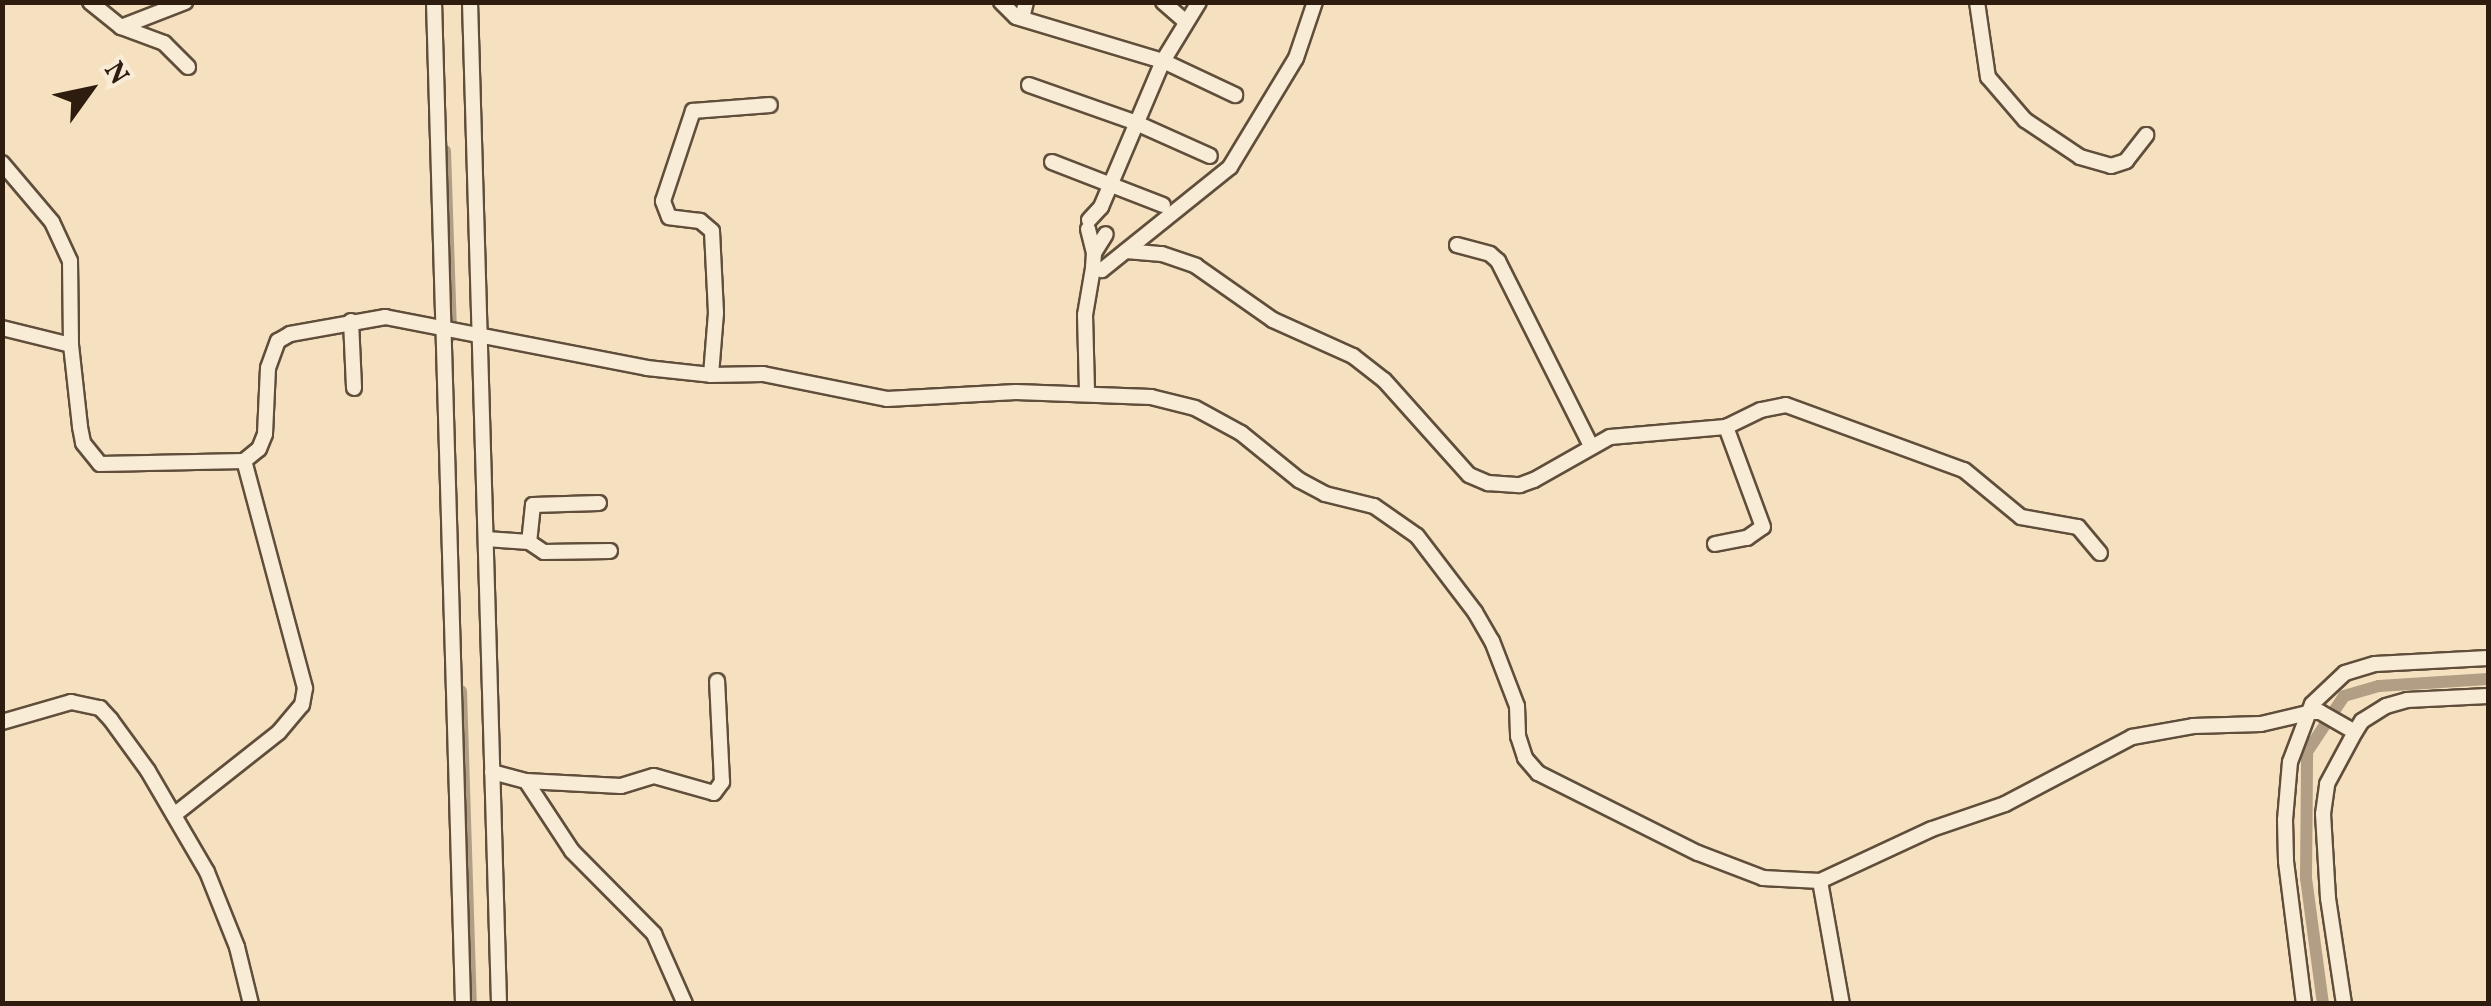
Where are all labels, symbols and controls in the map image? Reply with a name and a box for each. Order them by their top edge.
north arrow [40,40,140,140]
text: N [94,54,137,93]

